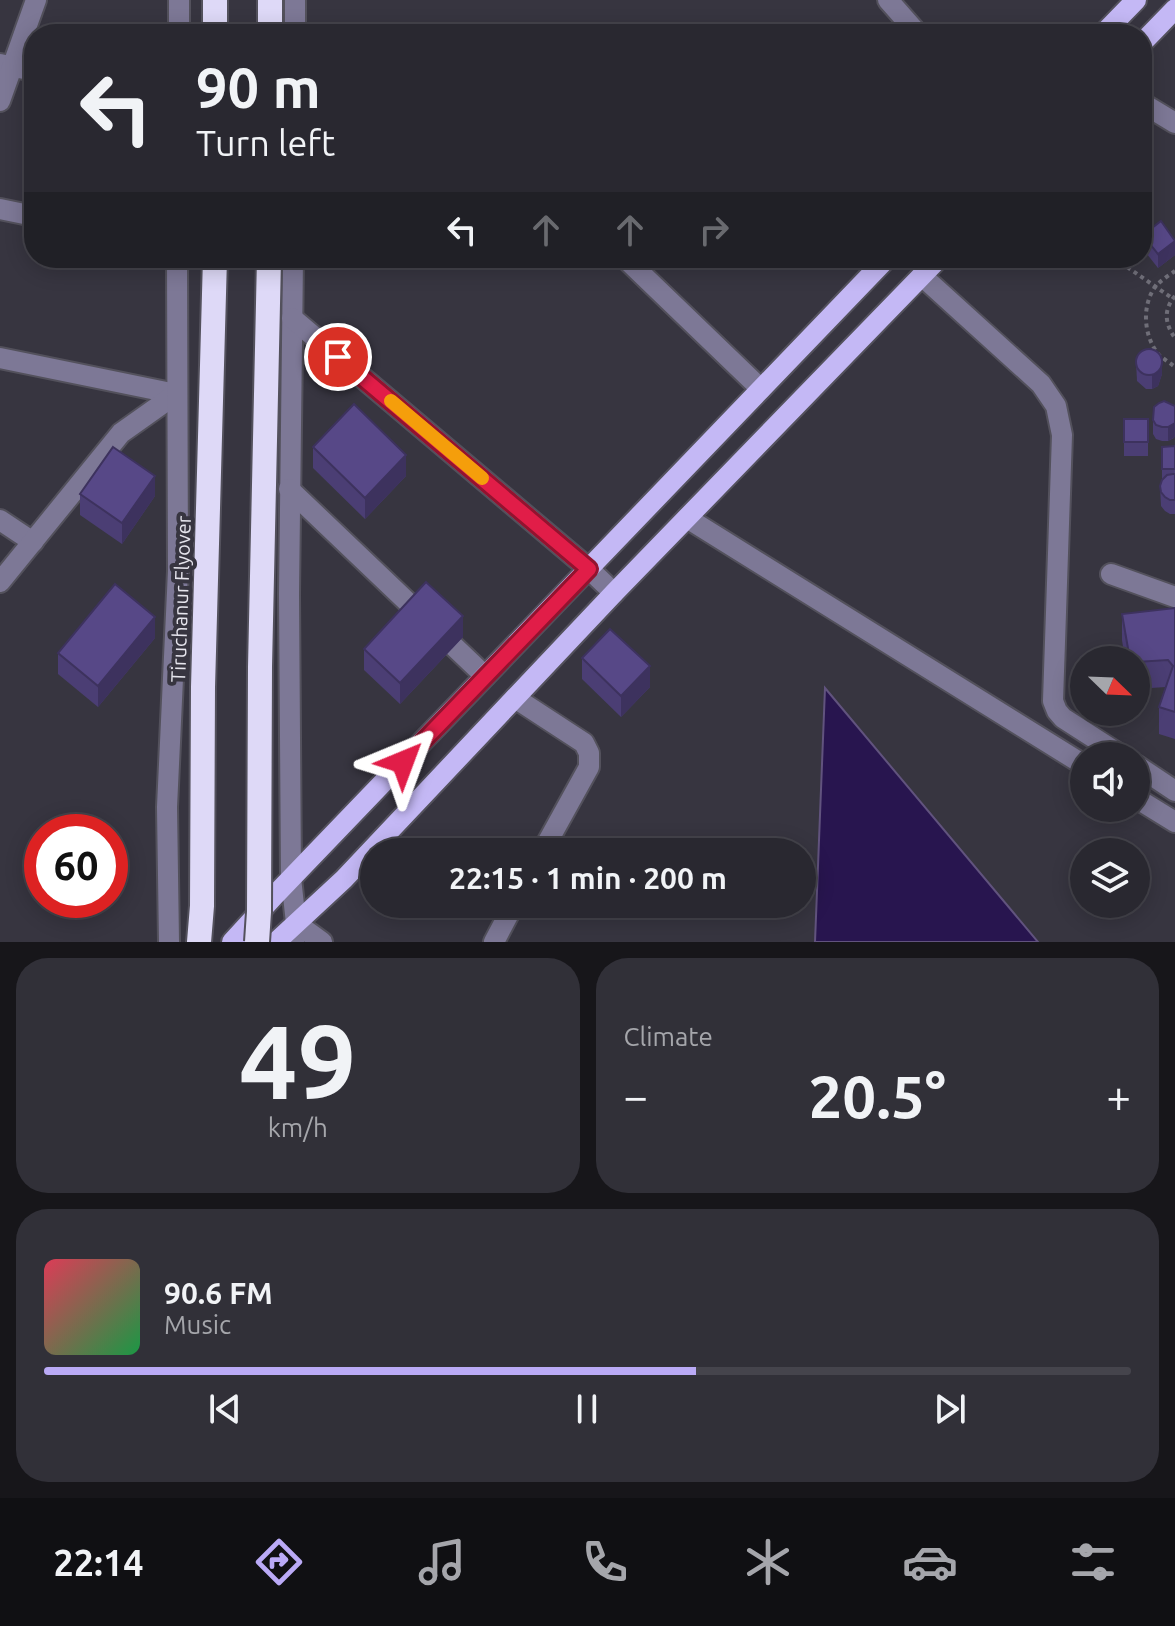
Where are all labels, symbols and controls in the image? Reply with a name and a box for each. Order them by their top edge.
icon: left [64,56,168,160]
text: 90 m [196,56,321,119]
text: Turn left [196,122,335,163]
icon: left [440,208,484,252]
icon: ahead [524,208,568,252]
icon: ahead [608,208,652,252]
icon: right [692,208,736,252]
pin [304,323,372,391]
icon: arrive [316,335,360,379]
street label: Tiruchanur Flyover [166,515,195,683]
north arrow [1070,646,1150,726]
map controls [1070,646,1150,918]
position arrow [361,720,445,804]
button: sound [1070,742,1150,822]
speed limit sign: 60 [24,814,128,918]
button: layers [1070,838,1150,918]
text: 22:15 · 1 min · 200 m [449,861,727,895]
text: 49 [239,1002,356,1119]
text: Climate [624,1022,713,1051]
text: 20.5° [809,1062,946,1129]
text: − [624,1071,648,1120]
text: + [1106,1071,1131,1120]
text: km/h [268,1113,328,1142]
text: 90.6 FM [164,1276,273,1310]
text: Music [164,1310,231,1339]
icon: previous [203,1387,247,1431]
icon: pause [565,1387,609,1431]
icon: next [928,1387,972,1431]
icon: directions [251,1534,307,1590]
icon: music [414,1534,470,1590]
icon: phone [577,1534,633,1590]
icon: climate [740,1534,796,1590]
icon: car [902,1534,958,1590]
icon: filters [1065,1534,1121,1590]
text: 22:14 [53,1542,144,1583]

